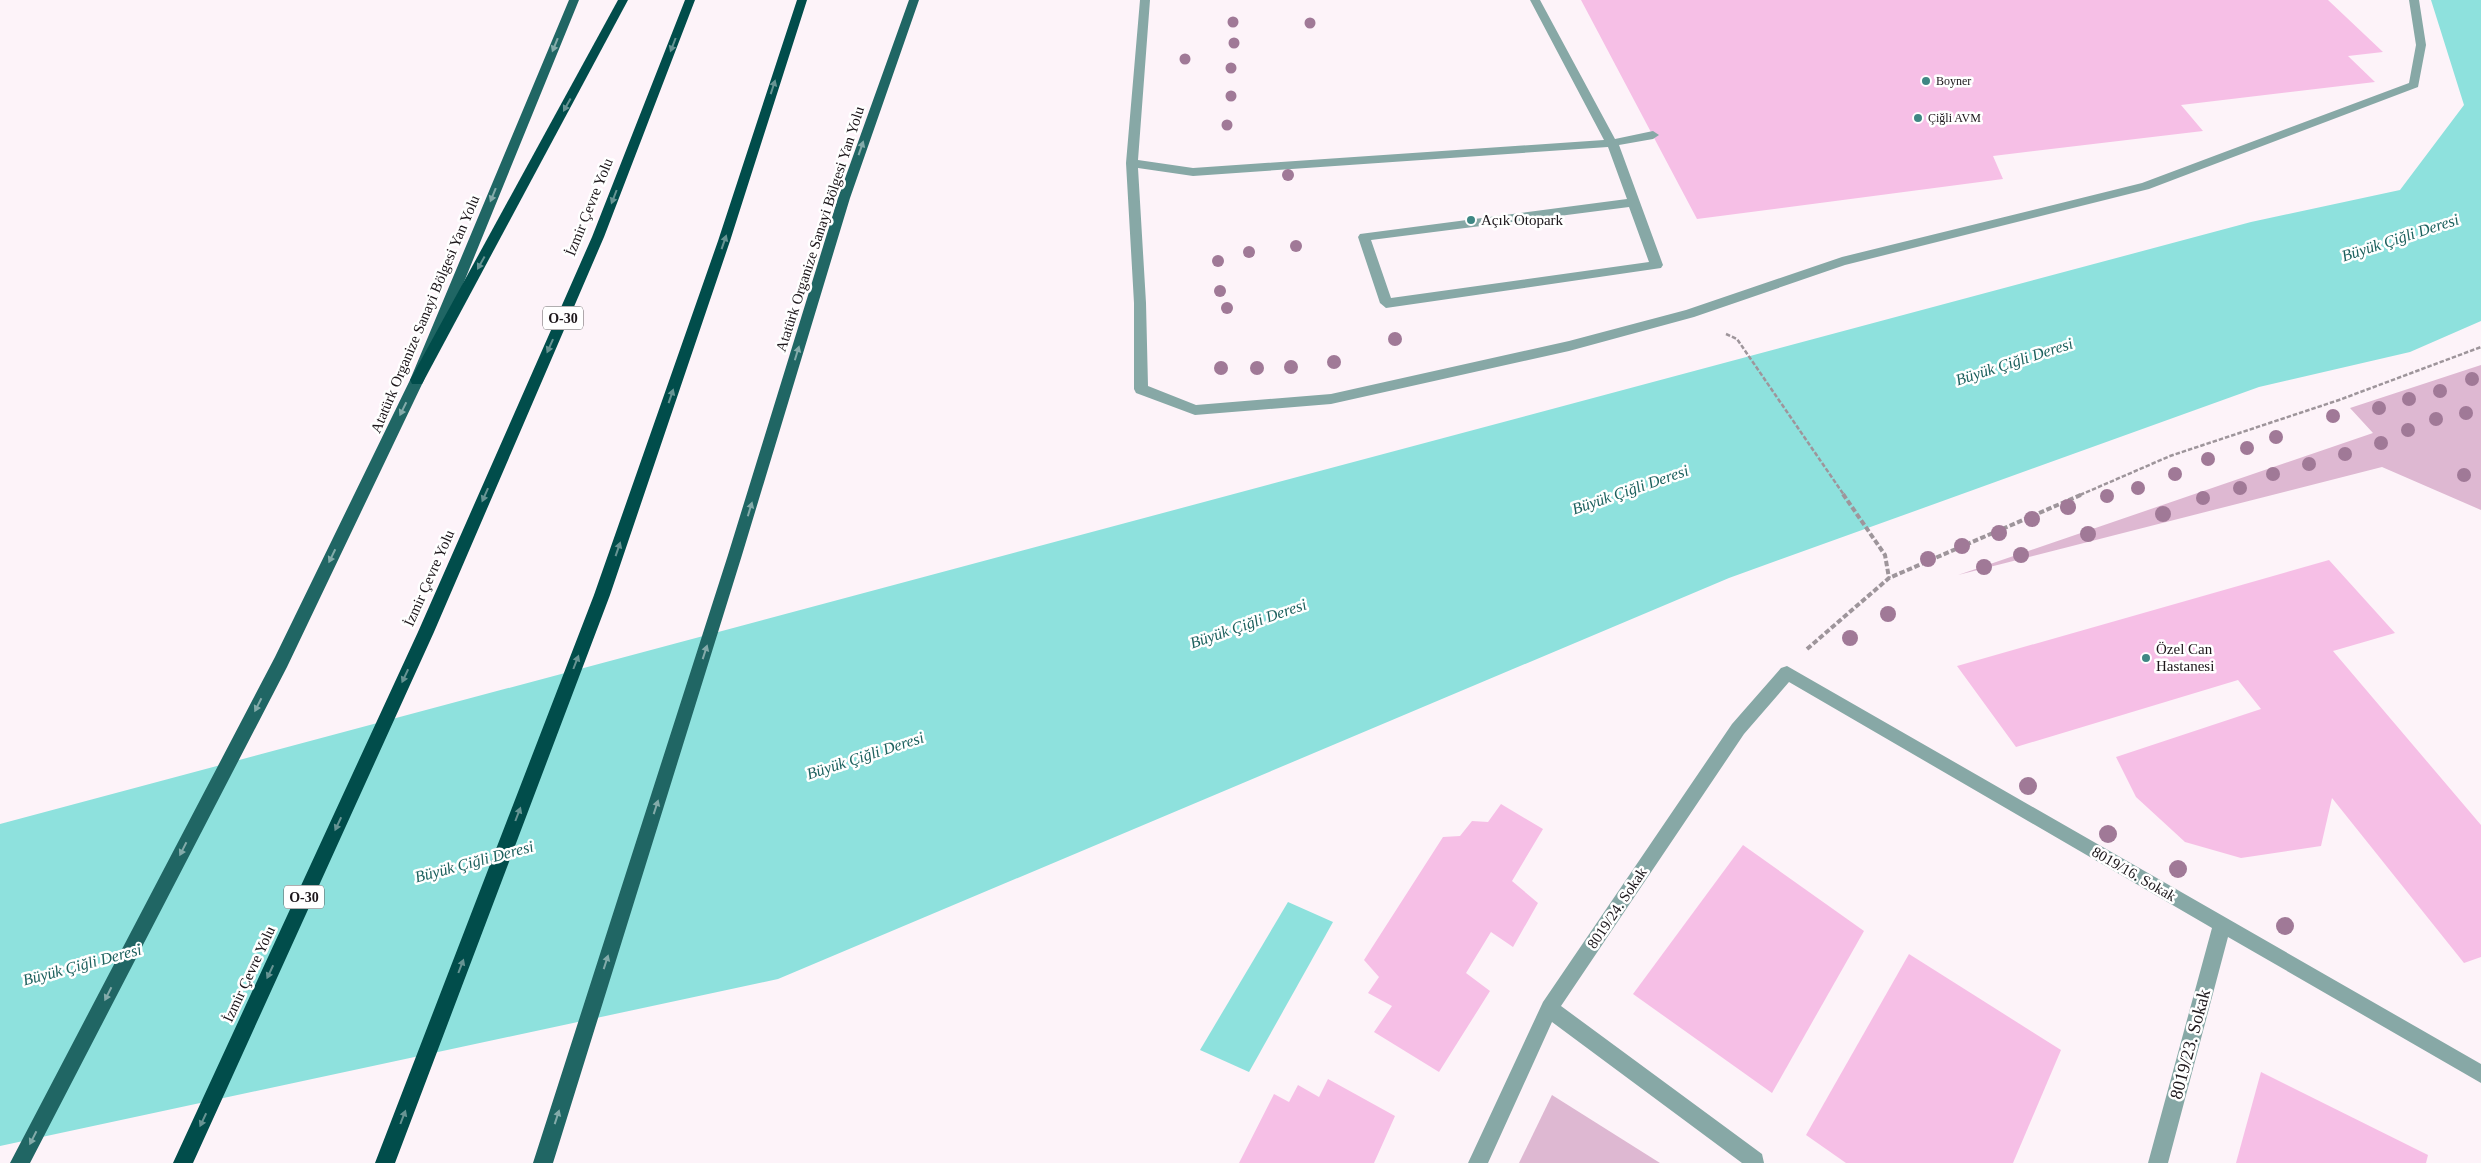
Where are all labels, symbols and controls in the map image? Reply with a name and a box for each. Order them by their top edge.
one-way arrow [551,38,559,52]
one-way arrow [669,38,676,53]
place label: Boyner [1936,74,1971,88]
marker: Boyner [1920,75,1932,87]
one-way arrow [770,80,778,95]
one-way arrow [563,97,571,112]
street label: Atatürk Organize Sanayi Bölgesi Yan Yolu [773,104,867,354]
place label: Çiğli AVM [1928,111,1981,125]
marker: Çiğli AVM [1912,112,1924,124]
one-way arrow [858,140,866,155]
street label: İzmir Çevre Yolu [562,155,616,258]
one-way arrow [489,188,497,202]
one-way arrow [610,190,618,205]
street label: Atatürk Organize Sanayi Bölgesi Yan Yolu [367,192,483,435]
water label: Büyük Çiğli Deresi [2339,211,2461,265]
place label: Açık Otopark [1481,212,1564,228]
marker: Açık Otopark [1465,214,1477,226]
one-way arrow [720,234,728,249]
one-way arrow [477,255,485,270]
road number: O-30 [543,306,583,330]
water label: Büyük Çiğli Deresi [1953,335,2075,389]
one-way arrow [546,339,554,353]
one-way arrow [793,346,801,361]
one-way arrow [668,388,675,403]
one-way arrow [399,402,407,416]
water label: Büyük Çiğli Deresi [1570,462,1691,518]
one-way arrow [481,488,489,502]
one-way arrow [746,501,754,516]
street label: İzmir Çevre Yolu [401,527,458,629]
one-way arrow [614,541,622,556]
one-way arrow [328,549,336,563]
water label: Büyük Çiğli Deresi [1188,596,1309,652]
place label: Özel Can Hastanesi [2156,641,2214,674]
one-way arrow [701,644,709,659]
marker: Özel Can Hastanesi [2140,652,2152,664]
one-way arrow [572,654,580,669]
one-way arrow [401,669,409,683]
one-way arrow [254,698,262,712]
water label: Büyük Çiğli Deresi [804,729,926,783]
one-way arrow [652,799,660,814]
one-way arrow [515,807,523,821]
one-way arrow [334,817,342,831]
water label: Büyük Çiğli Deresi [413,837,536,886]
one-way arrow [179,842,187,857]
street label: 8019/16. Sokak [2089,844,2179,905]
street label: 8019/24. Sokak [1584,864,1650,952]
road number: O-30 [284,886,324,909]
street label: İzmir Çevre Yolu [220,923,278,1024]
water label: Büyük Çiğli Deresi [21,940,144,989]
one-way arrow [603,954,611,969]
one-way arrow [457,958,465,973]
one-way arrow [266,965,274,979]
one-way arrow [104,986,112,1001]
street label: 8019/23. Sokak [2166,987,2214,1101]
one-way arrow [554,1109,562,1124]
one-way arrow [400,1110,407,1125]
one-way arrow [199,1113,207,1127]
one-way arrow [29,1130,37,1145]

